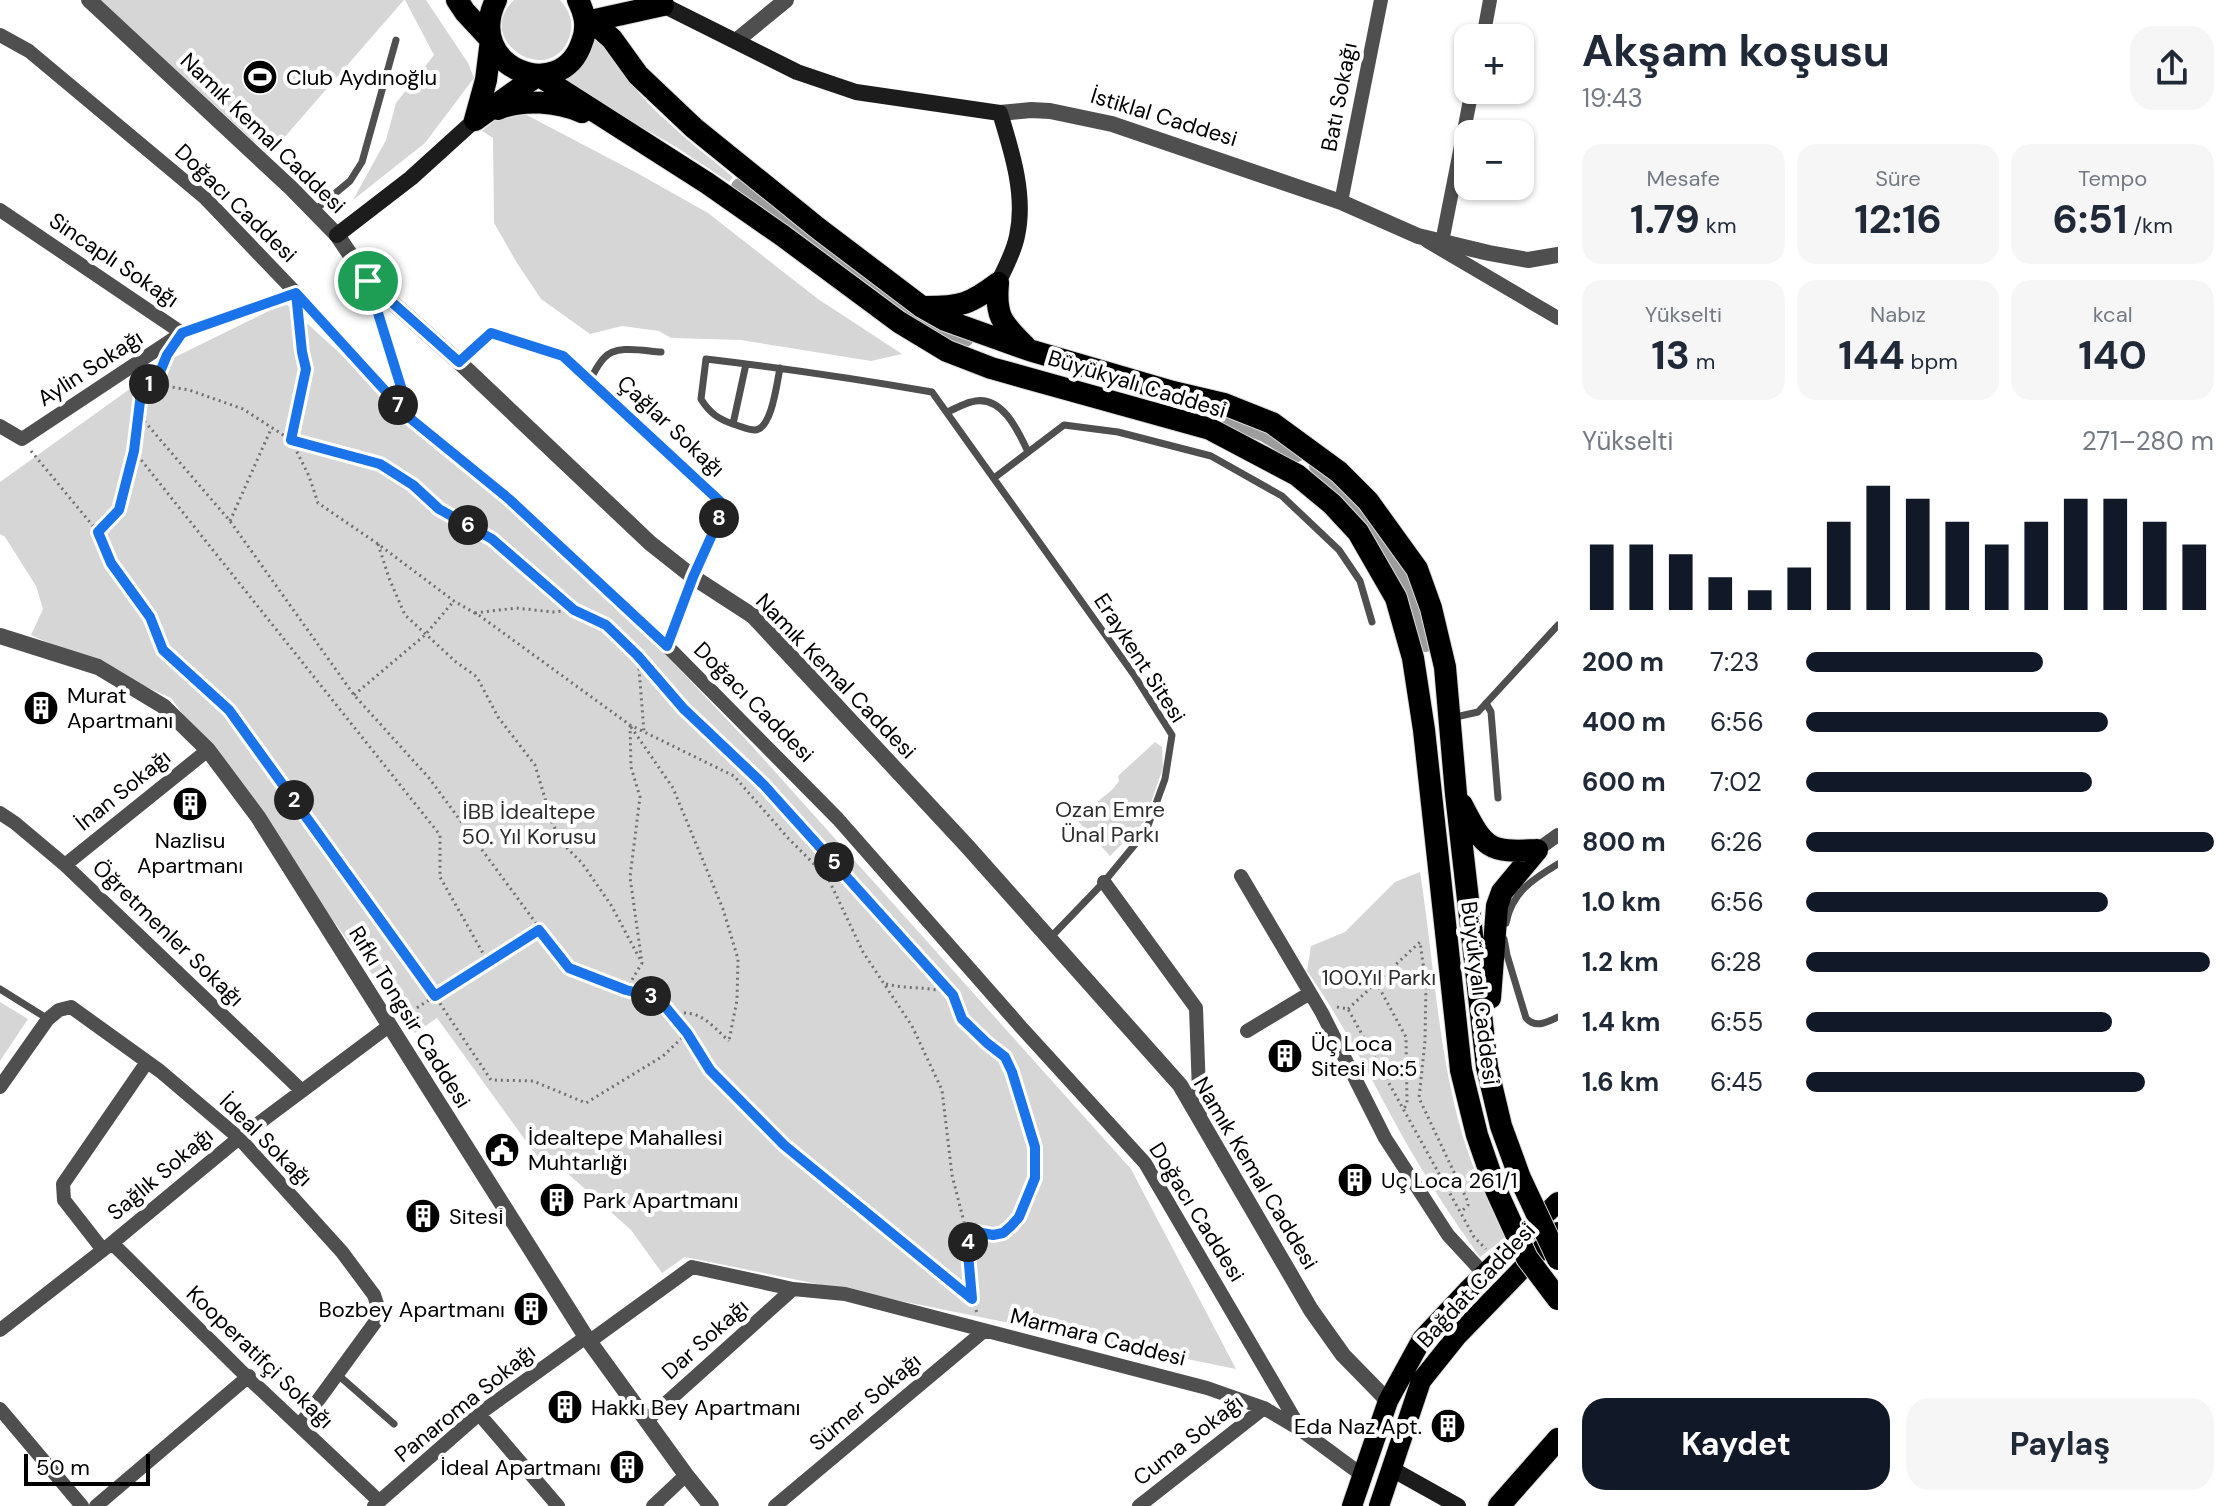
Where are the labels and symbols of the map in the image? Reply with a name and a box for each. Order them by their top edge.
street label: Batı Sokağı [1314,40,1364,154]
street label: Namık Kemal Caddesi [174,46,352,220]
sports icon: Club Aydınoğlu [241,58,279,96]
place label: Club Aydınoğlu [286,63,437,92]
street label: İstiklal Caddesi [1087,81,1241,153]
street label: Doğacı Caddesi [169,137,303,269]
street label: Sincaplı Sokağı [44,206,184,314]
pin [334,247,402,315]
street label: Aylin Sokağı [32,323,148,413]
street label: Büyükyalı Caddesi [1044,343,1230,425]
pin: 1 [129,364,169,404]
street label: Çağlar Sokağı [611,369,731,483]
pin: 7 [378,385,418,425]
pin: 8 [699,498,739,538]
pin: 6 [448,505,488,545]
street label: Namık Kemal Caddesi [749,587,923,765]
street label: Eraykent Sitesi [1087,588,1193,728]
street label: Doğacı Caddesi [687,635,821,769]
place label: Murat Apartmanı [67,681,173,735]
building icon: Murat Apartmanı [22,689,60,727]
street label: İnan Sokağı [70,743,176,837]
pin: 2 [274,780,314,820]
building icon: Nazlisu Apartmanı [171,785,209,823]
park label: Ozan Emre Ünal Parkı [1055,795,1165,849]
park label: İBB İdealtepe 50. Yıl Korusu [462,797,596,851]
place label: Nazlisu Apartmanı [137,826,243,880]
pin: 5 [814,842,854,882]
street label: Öğretmenler Sokağı [86,853,250,1013]
street label: Büyükyalı Caddesi [1454,900,1506,1086]
street label: Rıfkı Tongsir Caddesi [342,921,478,1113]
park label: 100.Yıl Parkı [1322,963,1436,992]
pin: 3 [631,976,671,1016]
place label: Üç Loca Sitesi No:5 [1311,1029,1417,1083]
building icon: Üç Loca Sitesi No:5 [1266,1037,1304,1075]
street label: Namık Kemal Caddesi [1187,1072,1325,1274]
street label: İdeal Sokağı [213,1087,319,1193]
street label: Sağlık Sokağı [101,1121,219,1227]
place label: İdealtepe Mahallesi Muhtarlığı [528,1123,723,1177]
public building icon: İdealtepe Mahallesi Muhtarlığı [483,1131,521,1169]
street label: Doğacı Caddesi [1143,1137,1251,1287]
building icon: Uç Loca 261/1 [1336,1161,1374,1199]
place label: Uç Loca 261/1 [1381,1166,1517,1195]
building icon: Park Apartmanı [538,1181,576,1219]
place label: Park Apartmanı [583,1186,739,1215]
building icon: Sitesi [404,1197,442,1235]
place label: Sitesi [449,1202,503,1231]
street label: Bağdat Caddesi [1411,1216,1541,1354]
pin: 4 [948,1222,988,1262]
street label: Kooperatifçi Sokağı [180,1279,340,1435]
building icon: Bozbey Apartmanı [512,1290,550,1328]
street label: Dar Sokağı [656,1292,754,1386]
place label: Bozbey Apartmanı [318,1295,505,1324]
street label: Marmara Caddesi [1007,1301,1189,1373]
street label: Panaroma Sokağı [389,1337,541,1469]
street label: Sümer Sokağı [803,1347,927,1457]
building icon: Hakkı Bey Apartmanı [546,1388,584,1426]
street label: Cuma Sokağı [1127,1388,1249,1492]
place label: Hakkı Bey Apartmanı [591,1393,801,1422]
building icon: Eda Naz Apt. [1429,1407,1467,1445]
place label: Eda Naz Apt. [1294,1412,1422,1441]
building icon: İdeal Apartmanı [608,1448,646,1486]
scale bar [24,1450,150,1486]
place label: İdeal Apartmanı [441,1453,601,1482]

